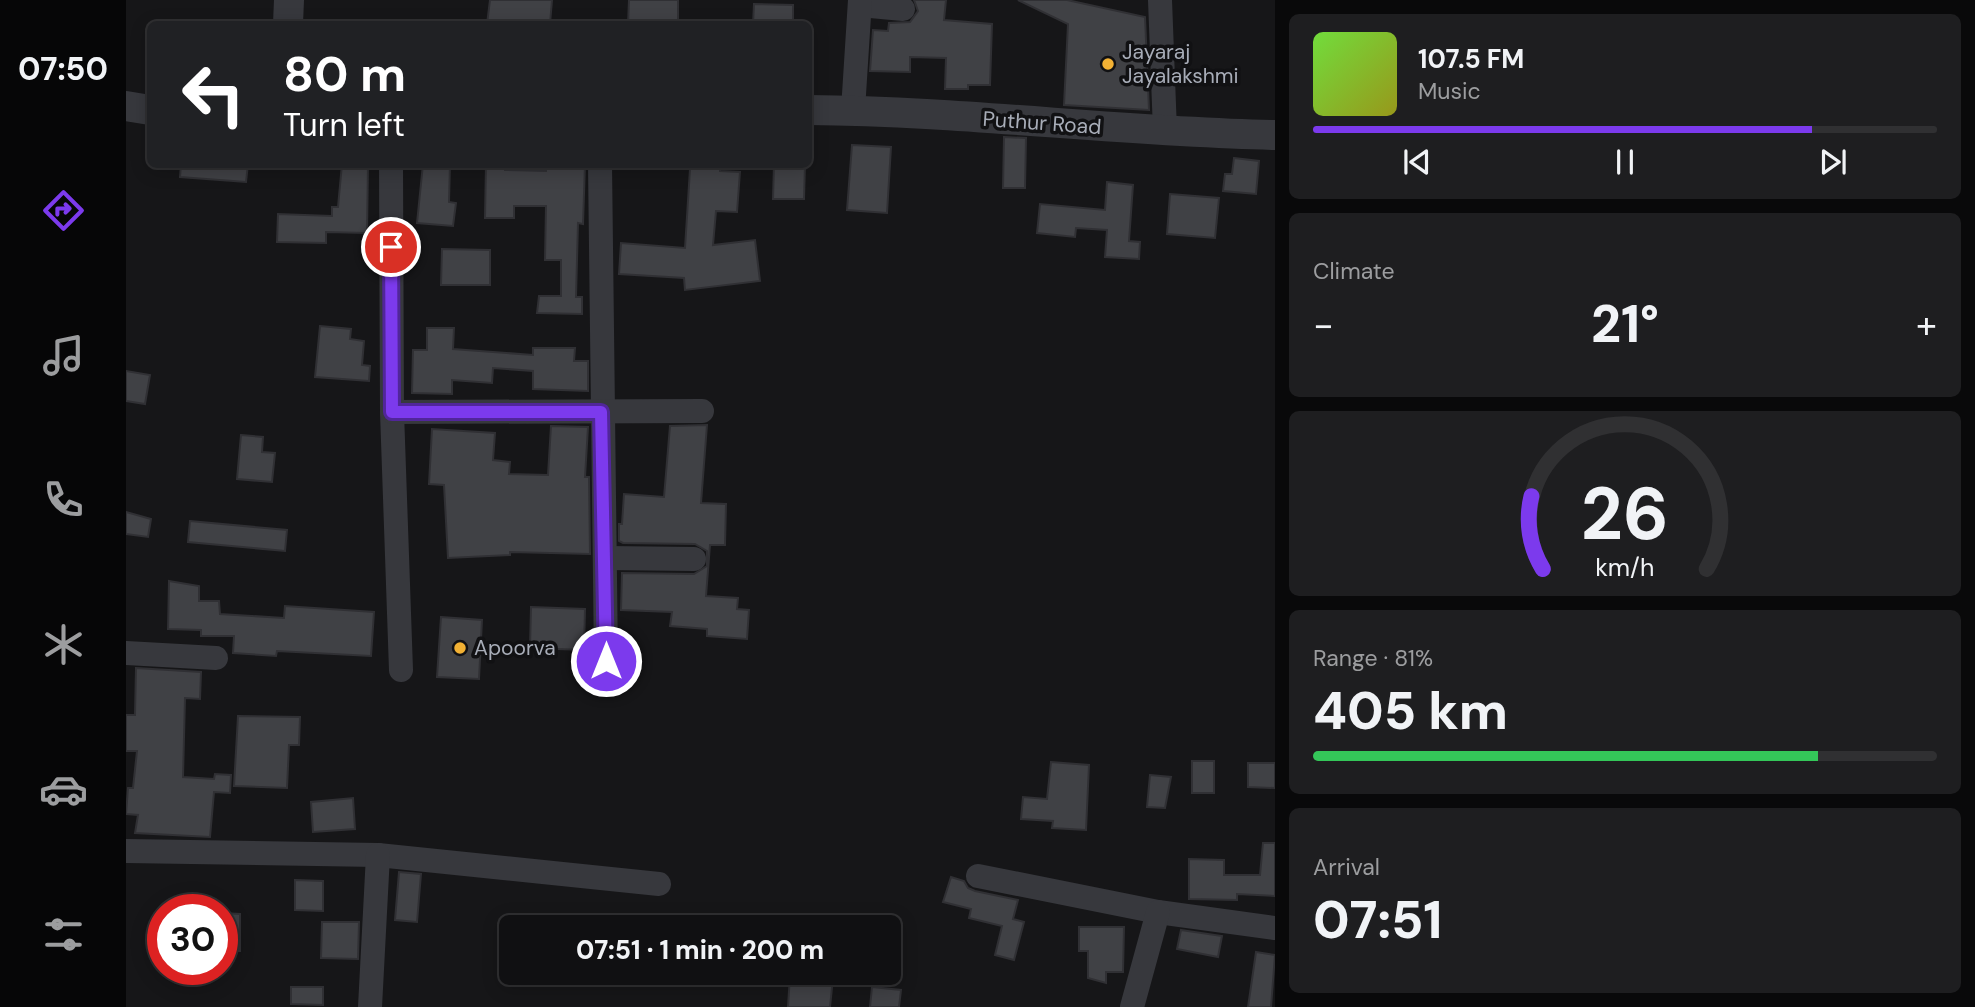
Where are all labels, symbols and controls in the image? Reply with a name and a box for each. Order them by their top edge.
place label: Jayaraj Jayalakshmi [1122,38,1239,90]
text: 80 m [283,42,406,106]
text: 107.5 FM [1418,42,1524,76]
text: 07:50 [18,48,108,90]
icon: left [168,49,259,140]
marker: Jayaraj Jayalakshmi [1100,56,1116,72]
text: Music [1418,76,1481,106]
text: Turn left [283,104,405,146]
street label: Puthur Road [982,105,1102,141]
icon: previous [1398,143,1436,181]
icon: pause [1606,143,1644,181]
icon: next [1814,143,1852,181]
icon: directions [39,186,88,235]
pin [361,217,421,277]
icon: arrive [372,228,410,266]
text: Climate [1313,256,1395,286]
text: 21° [1591,290,1659,358]
text: − [1313,300,1334,350]
text: + [1916,300,1937,350]
icon: music [39,331,88,380]
text: 26 [1581,468,1669,563]
icon: phone [39,475,88,524]
text: km/h [1595,551,1655,584]
icon: climate [39,620,88,669]
position arrow [569,624,643,698]
place label: Apoorva [474,634,556,662]
marker: Apoorva [452,640,468,656]
text: Range · 81% [1313,643,1433,673]
text: 405 km [1313,677,1508,745]
icon: car [39,765,88,814]
text: Arrival [1313,852,1380,882]
text: 07:51 [1313,886,1442,954]
speed limit sign: 30 [147,894,238,985]
icon: filters [39,910,88,959]
text: 07:51 · 1 min · 200 m [576,933,824,967]

